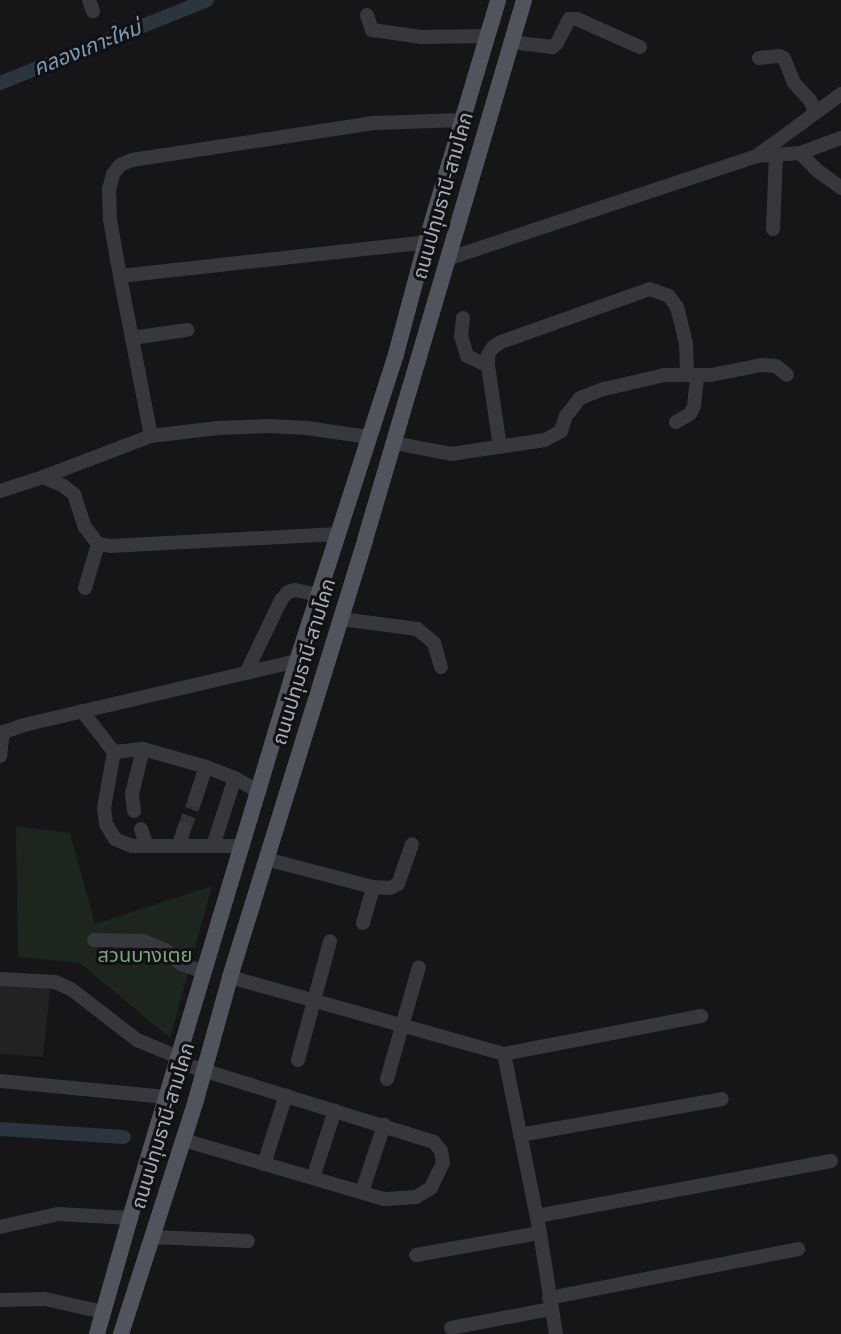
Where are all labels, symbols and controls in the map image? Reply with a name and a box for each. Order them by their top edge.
water label: คลองเกาะใหม่ [29,15,145,81]
street label: ถนนปทุมธานี-สามโคก [409,110,479,282]
street label: ถนนปทุมธานี-สามโคก [268,576,342,748]
park label: สวนบางเตย [98,944,192,968]
street label: ถนนปทุมธานี-สามโคก [127,1040,201,1212]

